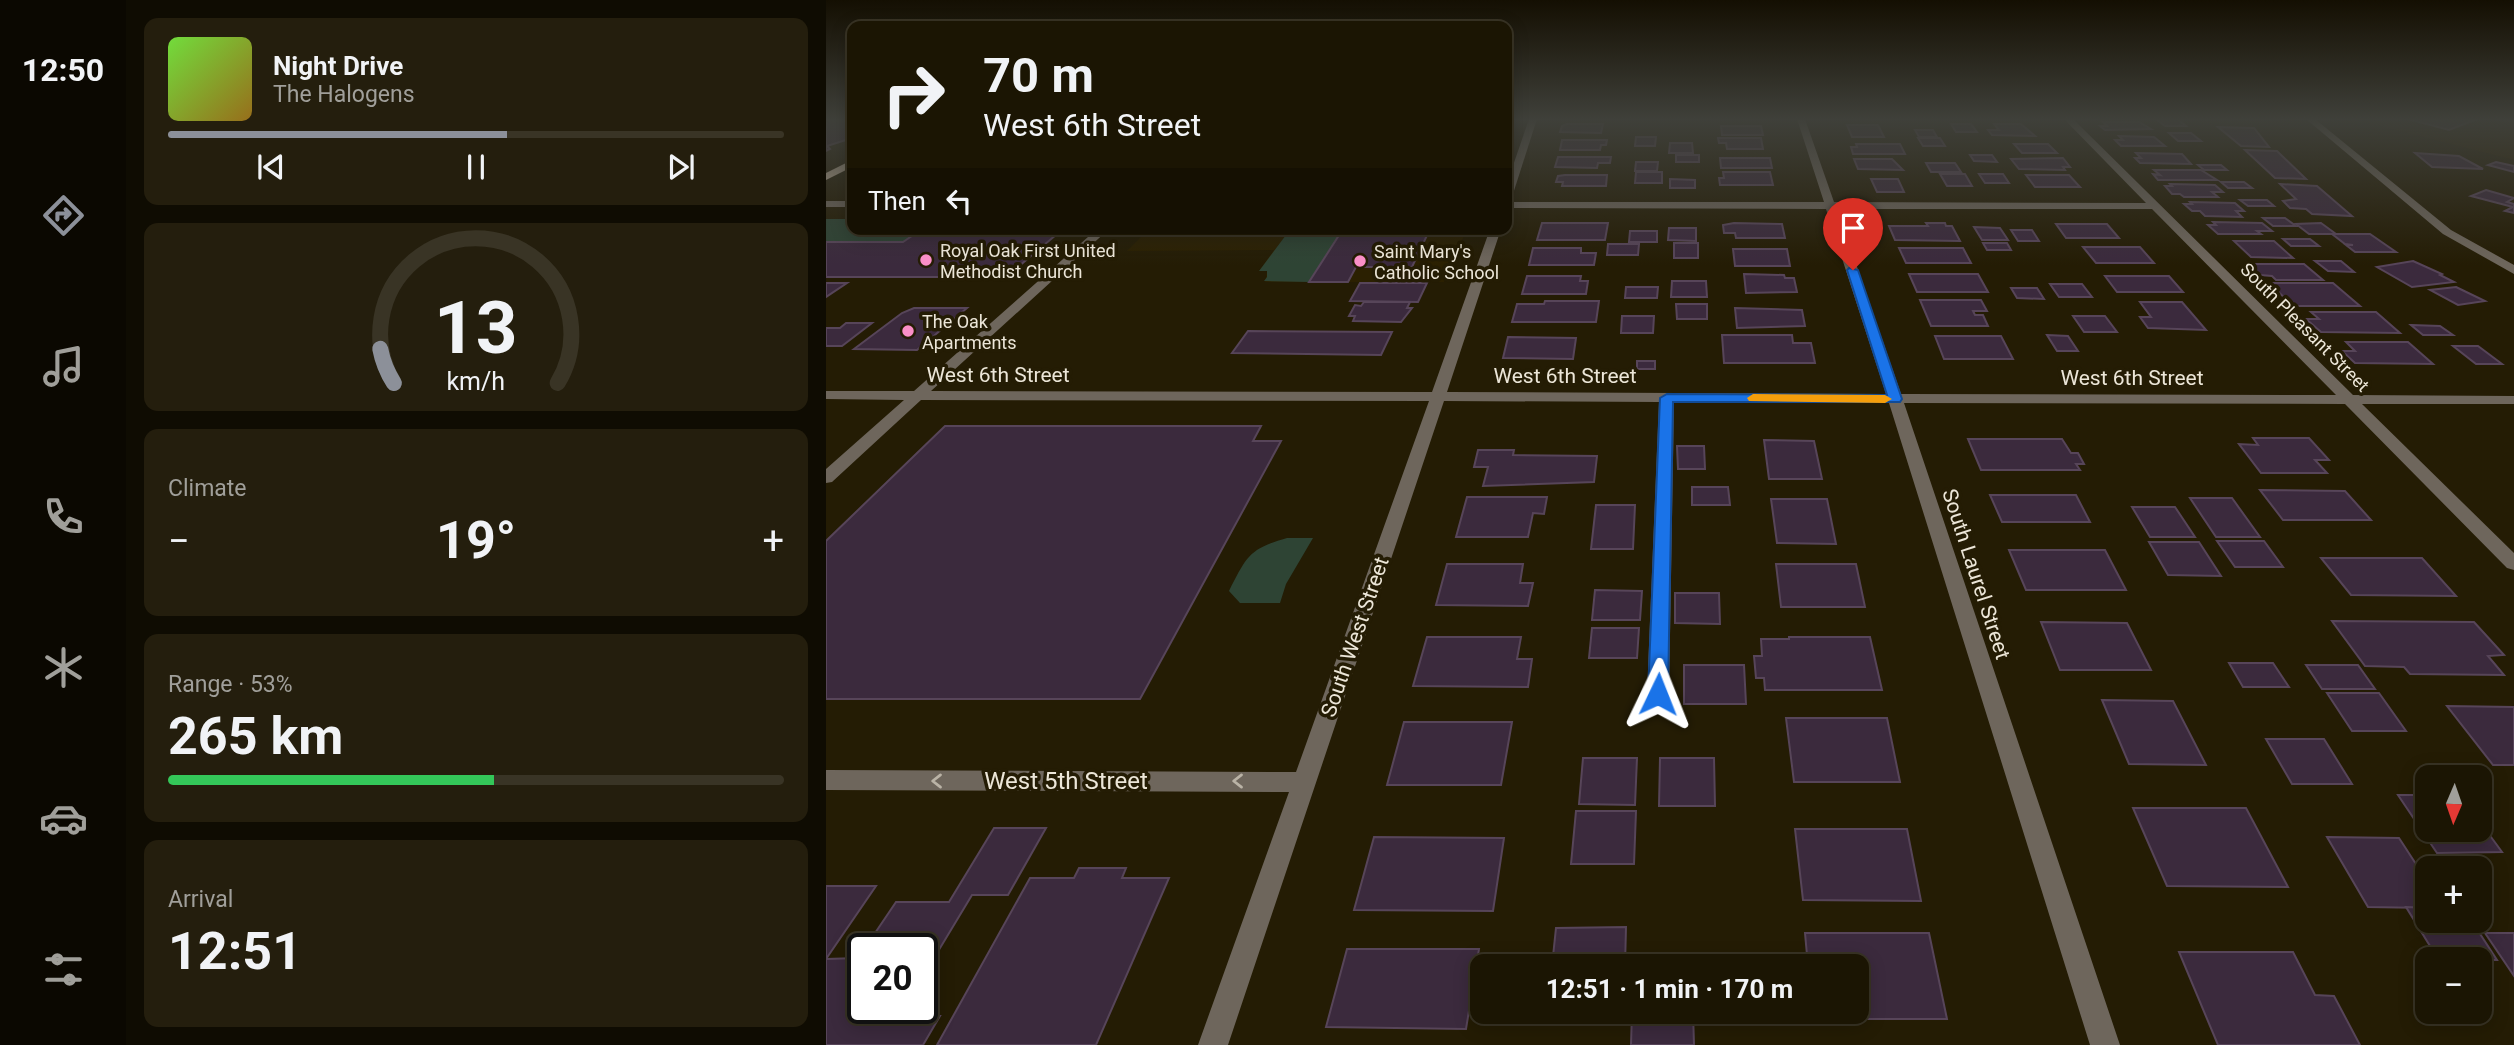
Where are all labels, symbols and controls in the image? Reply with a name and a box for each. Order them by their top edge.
text: 70 m [983,47,1094,104]
icon: right [868,49,959,140]
text: 12:50 [22,51,104,89]
text: Night Drive [273,51,403,81]
text: The Halogens [273,81,415,108]
text: West 6th Street [983,106,1201,144]
icon: previous [252,148,290,186]
icon: pause [457,148,495,186]
icon: next [662,148,700,186]
icon: left [940,182,978,220]
text: Then [868,186,926,216]
icon: directions [39,191,88,240]
pin [1823,198,1883,270]
icon: arrive [1834,209,1872,247]
place label: Royal Oak First United Methodist Church [940,240,1116,282]
place label: Saint Mary's Catholic School [1374,241,1499,283]
marker: Royal Oak First United Methodist Church [918,252,934,268]
marker: Saint Mary's Catholic School [1352,253,1368,269]
street label: South Pleasant Street [2236,258,2374,396]
text: 13 [434,286,518,372]
place label: The Oak Apartments [922,311,1017,353]
marker: The Oak Apartments [900,323,916,339]
icon: music [39,342,88,391]
street label: West 6th Street [926,363,1070,387]
street label: West 6th Street [1493,364,1637,388]
street label: West 6th Street [2060,366,2204,390]
text: km/h [447,367,505,396]
text: Climate [168,475,247,502]
street label: South Laurel Street [1937,486,2015,662]
icon: phone [39,492,88,541]
text: 19° [436,510,516,571]
text: − [168,519,190,563]
text: + [762,519,784,563]
street label: South West Street [1316,554,1394,720]
icon: climate [39,643,88,692]
position arrow [1621,657,1695,731]
text: Range · 53% [168,671,293,698]
text: 265 km [168,706,343,767]
north arrow [2415,765,2492,842]
map controls [2415,765,2492,1024]
street label: West 5th Street [984,767,1148,795]
one-way arrow [931,773,941,789]
one-way arrow [1232,773,1242,789]
icon: car [39,794,88,843]
button: + [2415,856,2492,933]
text: Arrival [168,886,233,913]
text: 12:51 [168,921,302,982]
speed limit sign: 20 [847,933,938,1024]
icon: filters [39,945,88,994]
button: − [2415,947,2492,1024]
text: 12:51 · 1 min · 170 m [1546,974,1793,1004]

